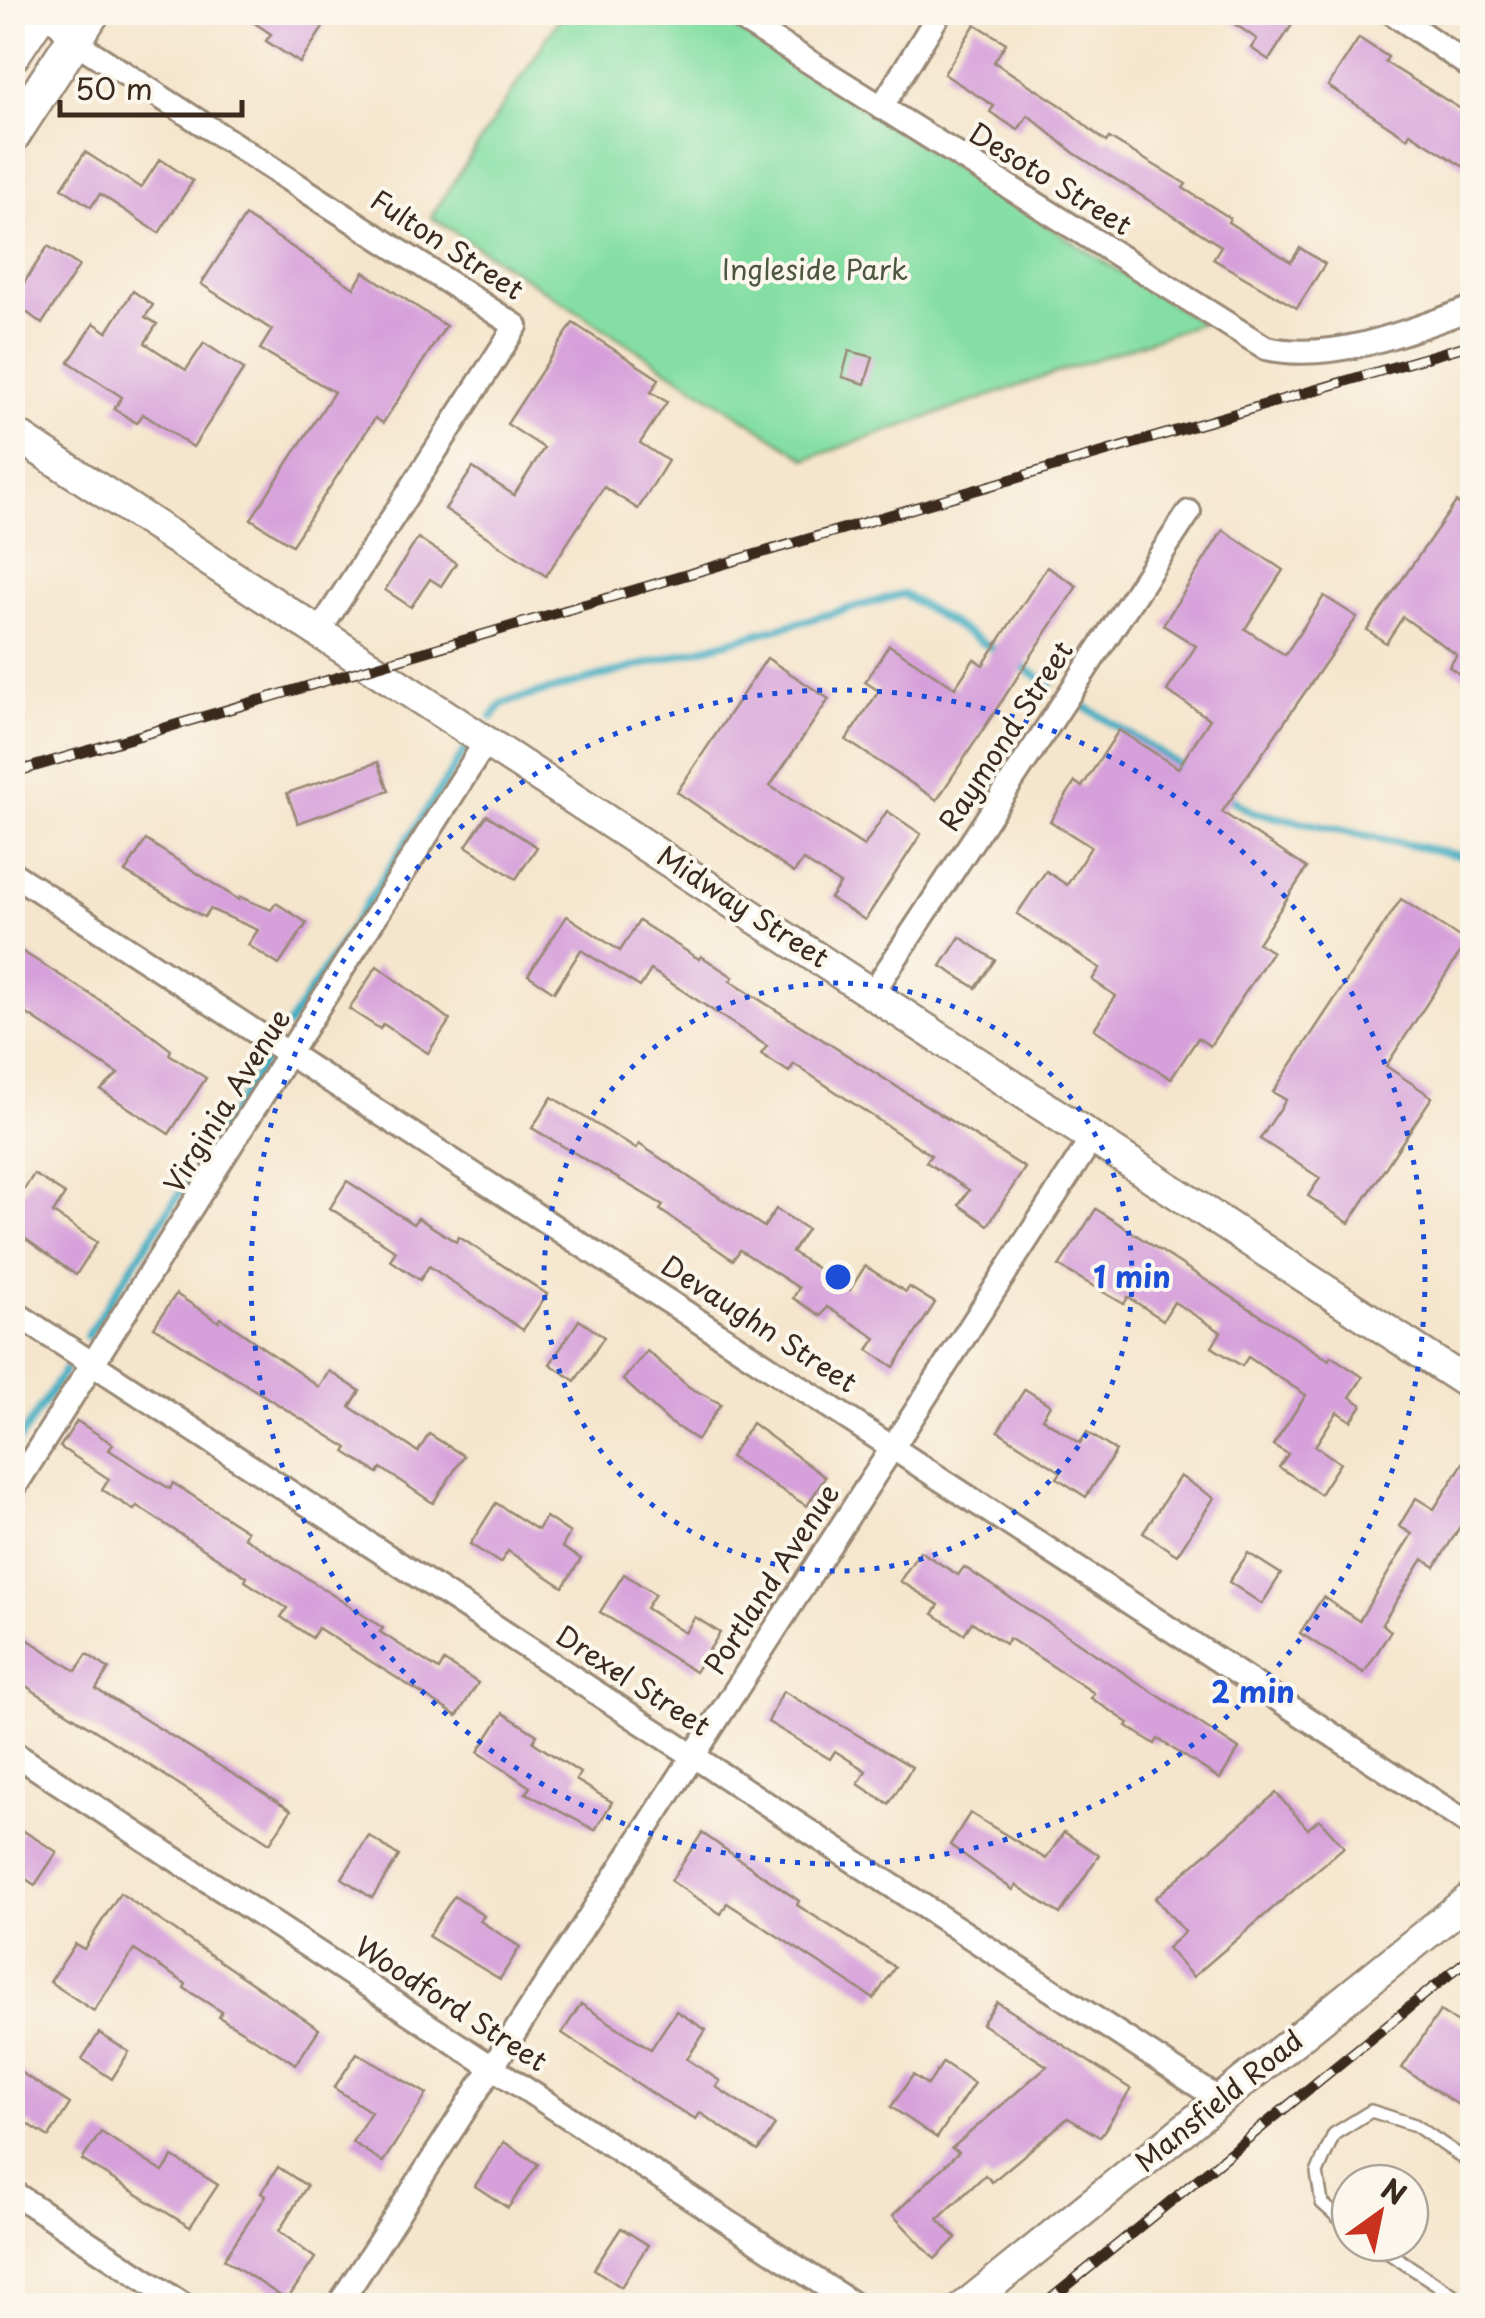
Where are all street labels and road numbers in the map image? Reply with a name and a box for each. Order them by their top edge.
street label: Desoto Street [961,110,1141,245]
street label: Fulton Street [363,178,533,310]
street label: Raymond Street [927,631,1083,839]
street label: Midway Street [649,834,838,978]
street label: Virginia Avenue [152,1000,300,1201]
street label: Devaughn Street [653,1243,866,1402]
street label: Portland Avenue [693,1474,849,1682]
street label: Drexel Street [548,1614,720,1746]
street label: Woodford Street [347,1924,557,2081]
street label: Mansfield Road [1125,2018,1311,2181]

